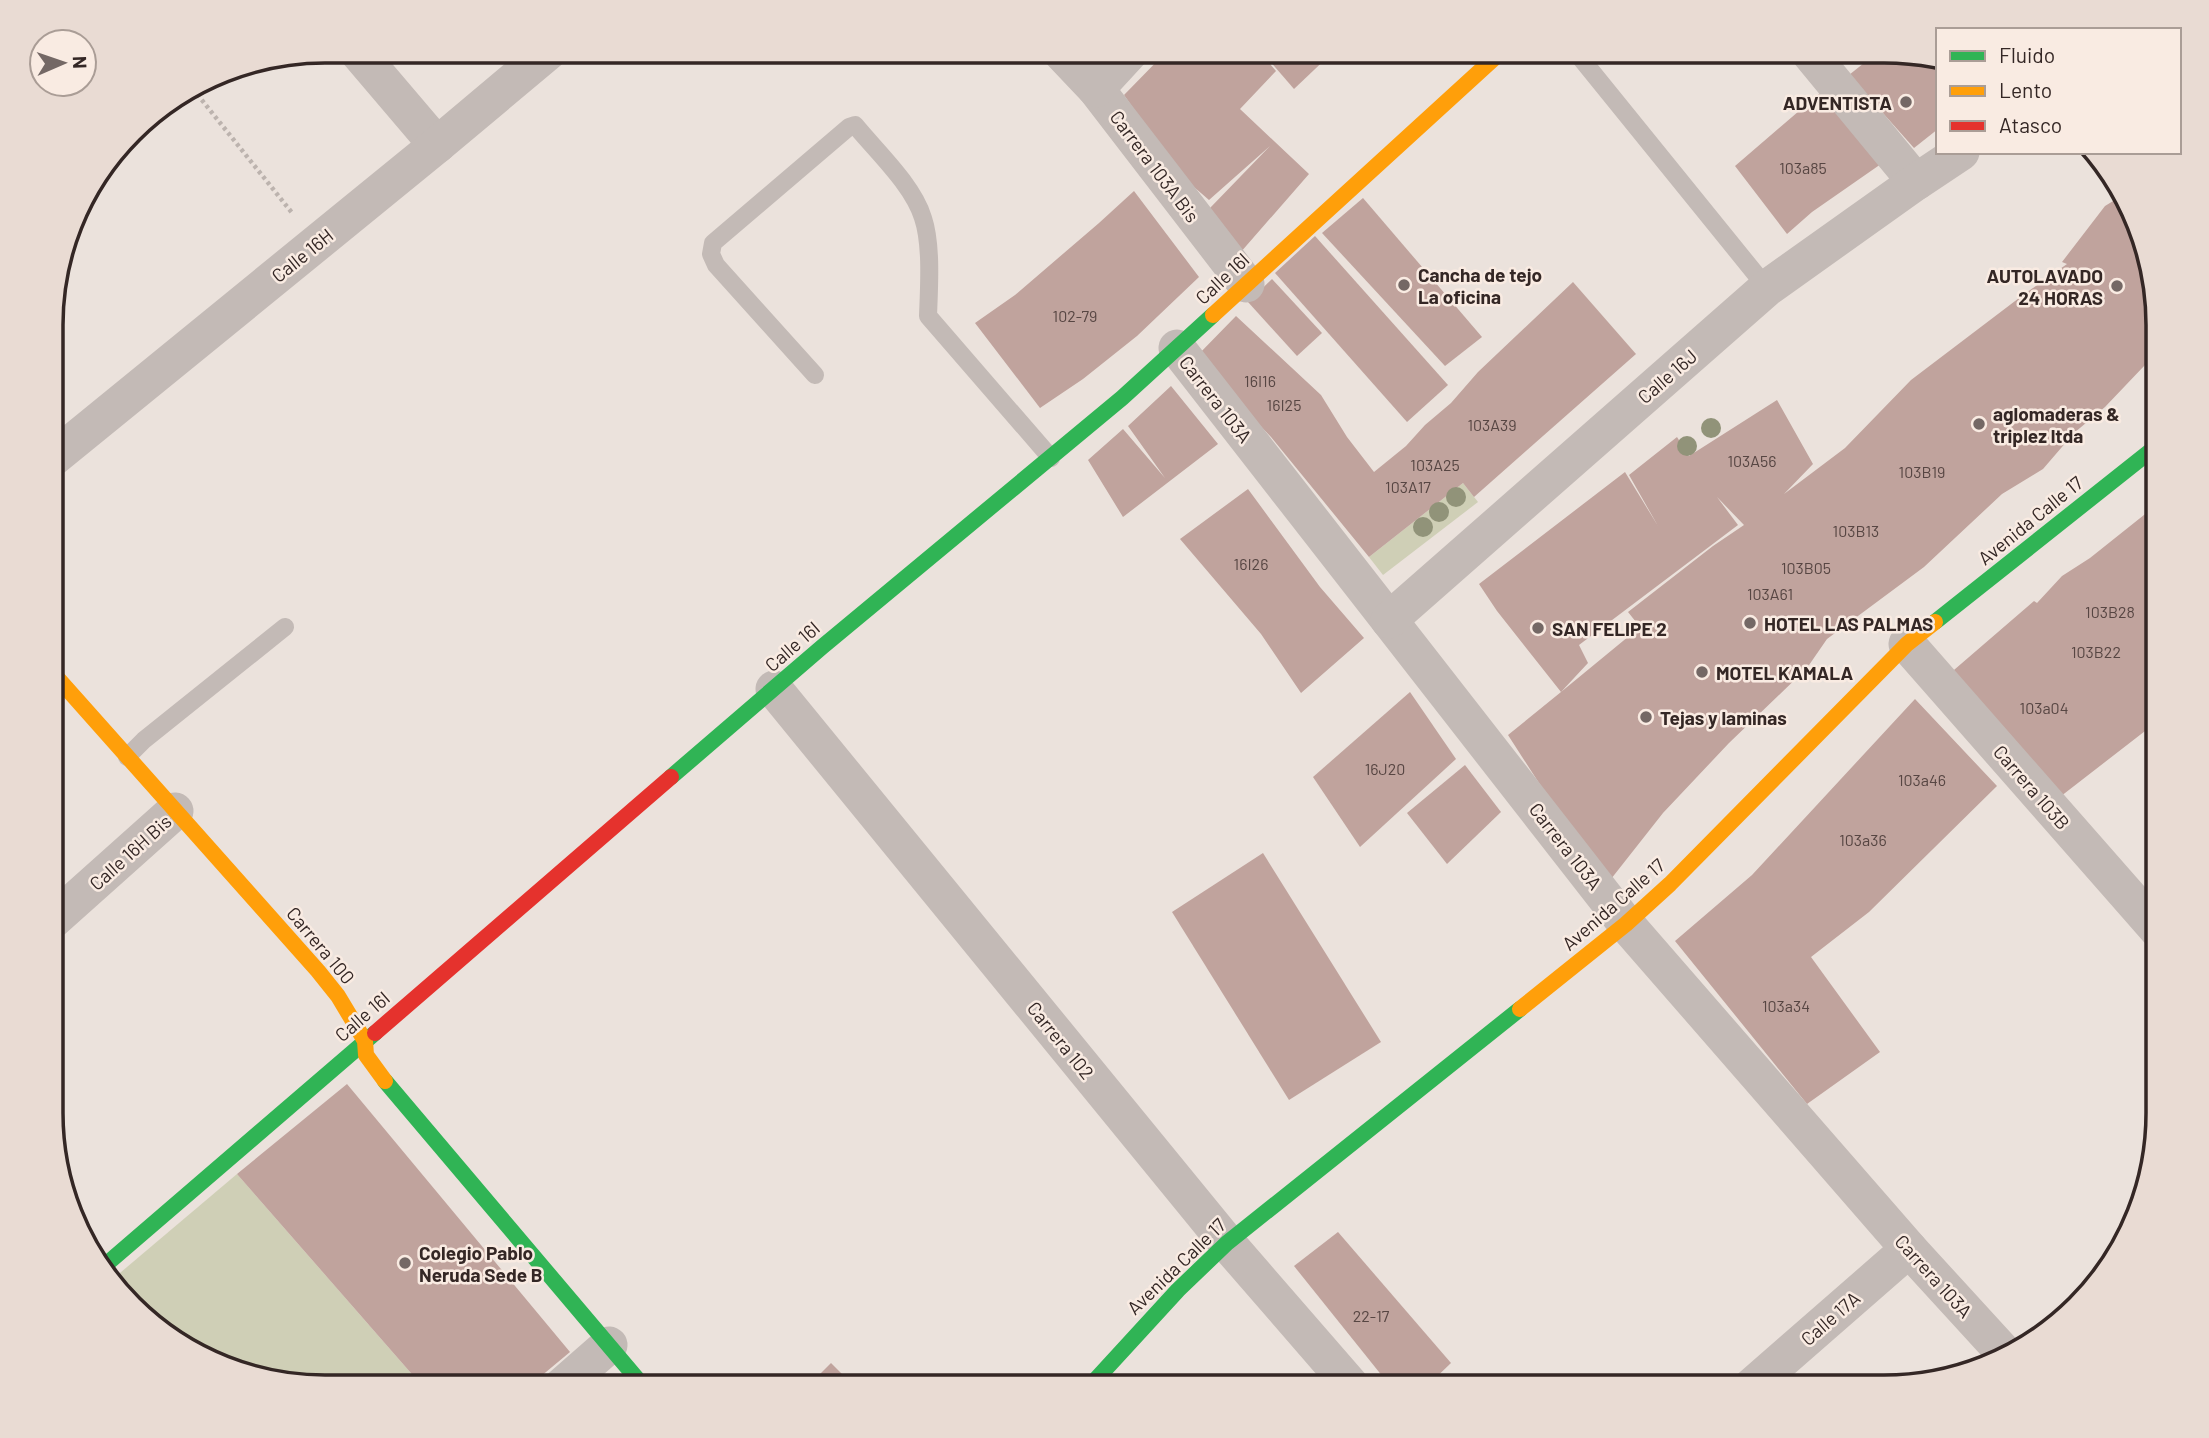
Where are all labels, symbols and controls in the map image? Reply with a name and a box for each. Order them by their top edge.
north arrow [28,28,98,98]
legend [1936,28,2181,154]
text: Fluido [1999,42,2055,67]
text: N [69,56,92,69]
text: Lento [1999,77,2052,102]
place label: ADVENTISTA [1783,91,1892,114]
marker: ADVENTISTA [1898,94,1914,110]
street label: Carrera 103A Bis [1106,106,1204,226]
text: Atasco [1999,112,2062,137]
house number: 103a85 [1779,158,1827,177]
street label: Calle 16H [267,223,337,287]
street label: Calle 16I [1190,247,1254,309]
place label: Cancha de tejo La oficina [1418,263,1542,308]
place label: AUTOLAVADO 24 HORAS [1986,264,2103,309]
marker: Cancha de tejo La oficina [1396,277,1412,293]
marker: AUTOLAVADO 24 HORAS [2109,278,2125,294]
house number: 102-79 [1053,306,1097,325]
street label: Calle 16J [1633,344,1701,408]
street label: Carrera 103A [1175,351,1257,447]
house number: 16I16 [1244,371,1276,390]
house number: 16I25 [1267,395,1301,414]
place label: aglomaderas & triplez ltda [1993,402,2120,447]
house number: 103A39 [1467,415,1517,434]
marker: aglomaderas & triplez ltda [1971,416,1987,432]
house number: 103A56 [1727,451,1777,470]
house number: 103A25 [1410,455,1460,474]
house number: 103B19 [1899,462,1945,481]
street label: Avenida Calle 17 [1973,471,2087,569]
house number: 103A17 [1385,477,1431,496]
house number: 103B13 [1833,521,1879,540]
house number: 16I26 [1234,554,1268,573]
house number: 103B05 [1781,558,1831,577]
house number: 103A61 [1747,584,1793,603]
house number: 103B28 [2085,602,2135,621]
place label: HOTEL LAS PALMAS [1764,612,1933,635]
marker: HOTEL LAS PALMAS [1742,615,1758,631]
street label: Calle 16I [760,616,824,676]
place label: SAN FELIPE 2 [1552,617,1667,640]
marker: SAN FELIPE 2 [1530,620,1546,636]
house number: 103B22 [2071,642,2121,661]
place label: MOTEL KAMALA [1716,661,1853,684]
marker: MOTEL KAMALA [1694,664,1710,680]
house number: 103a04 [2020,698,2068,717]
place label: Tejas y laminas [1660,706,1787,729]
marker: Tejas y laminas [1638,709,1654,725]
street label: Carrera 103B [1989,740,2075,834]
house number: 16J20 [1365,759,1405,778]
house number: 103a46 [1898,770,1946,789]
street label: Carrera 103A [1525,798,1607,894]
street label: Calle 16H Bis [84,809,176,895]
house number: 103a36 [1839,830,1887,849]
street label: Avenida Calle 17 [1557,853,1669,955]
street label: Carrera 100 [282,902,360,988]
street label: Calle 16I [330,986,394,1046]
house number: 103a34 [1762,996,1810,1015]
street label: Carrera 102 [1023,997,1099,1083]
street label: Avenida Calle 17 [1122,1213,1230,1319]
street label: Carrera 103A [1891,1230,1977,1322]
place label: Colegio Pablo Neruda Sede B [419,1241,543,1286]
marker: Colegio Pablo Neruda Sede B [397,1255,413,1271]
street label: Calle 17A [1796,1286,1864,1350]
house number: 22-17 [1353,1306,1390,1325]

